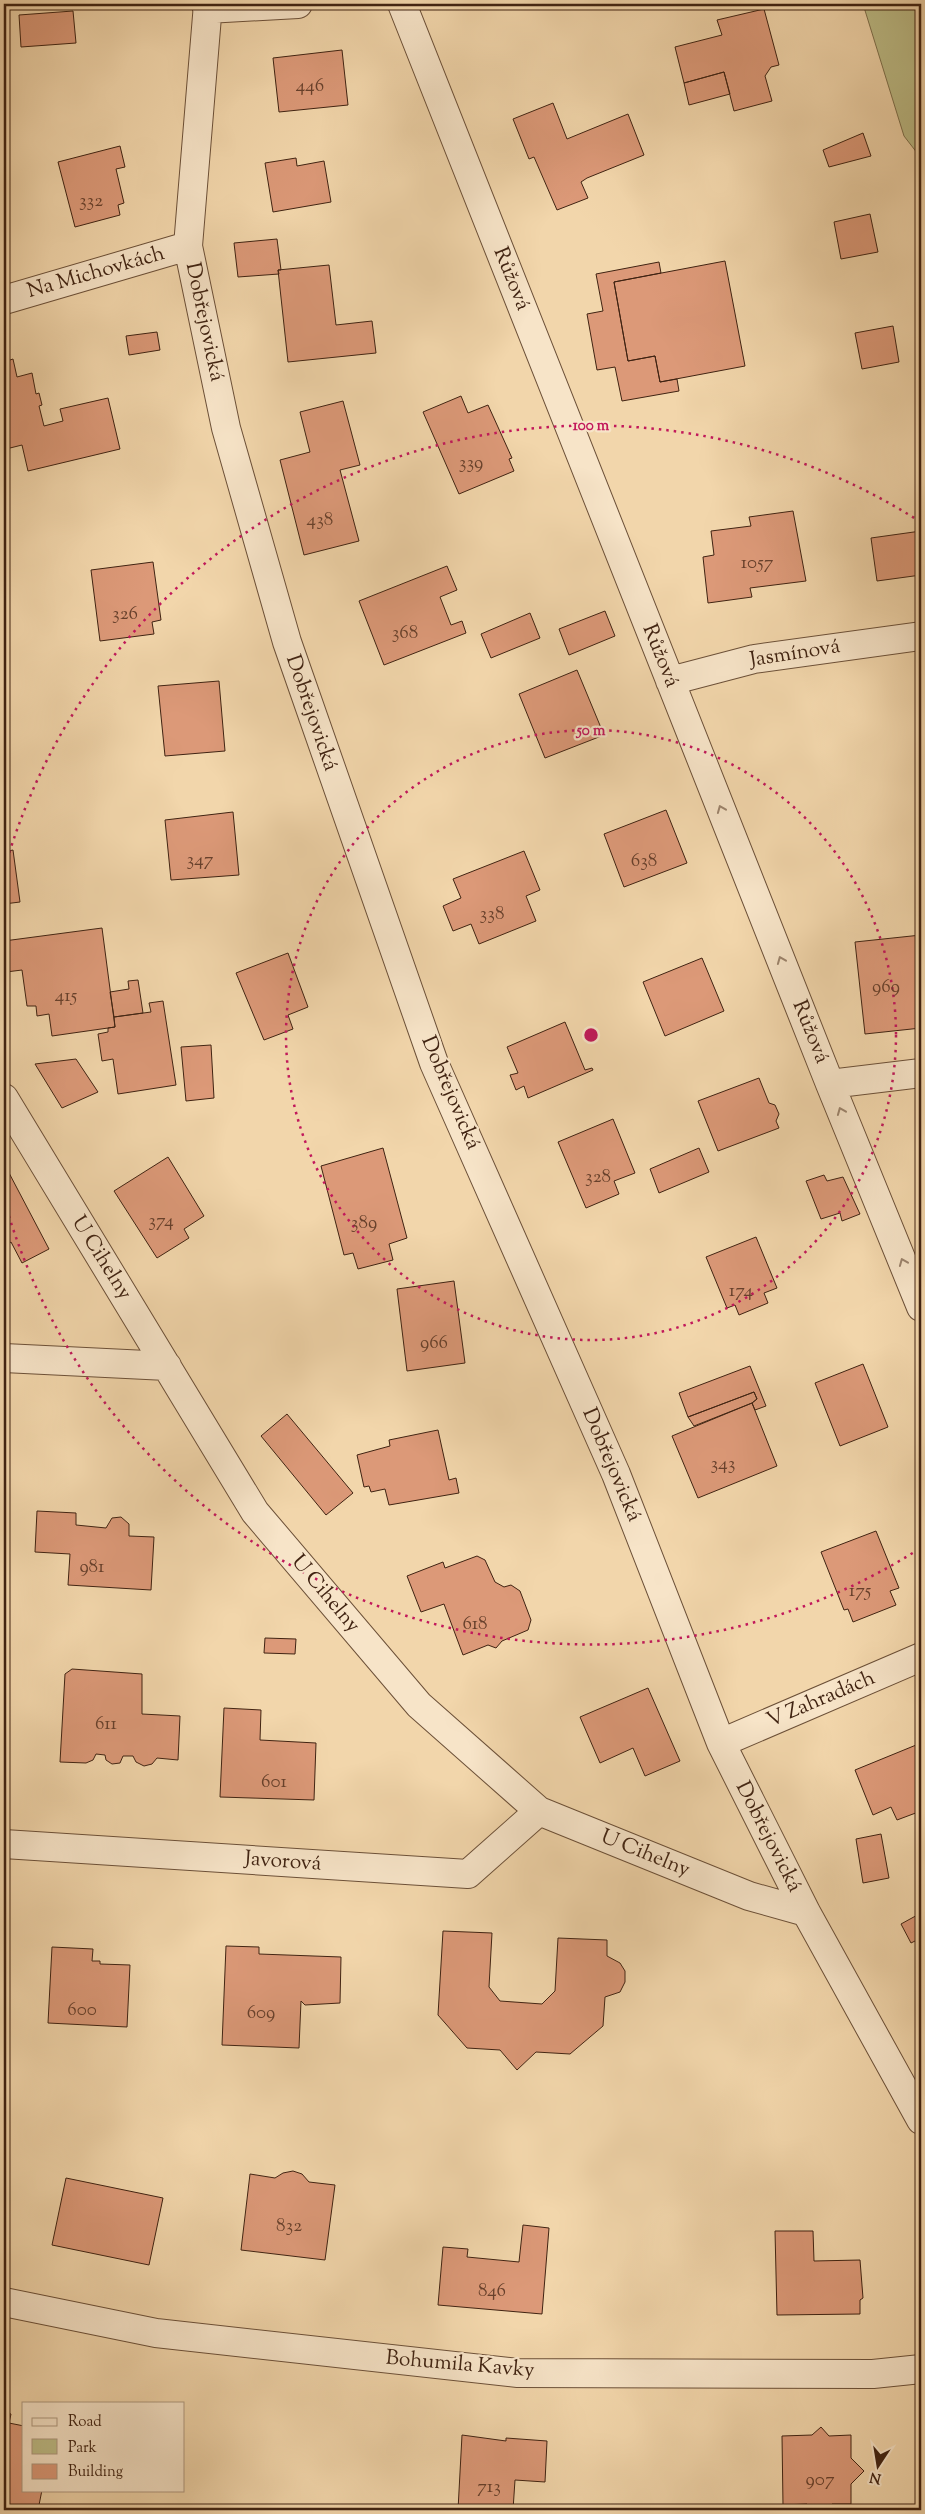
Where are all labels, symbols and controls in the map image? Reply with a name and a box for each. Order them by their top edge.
house number: 446 [296,73,324,100]
house number: 332 [79,188,103,215]
street label: Na Michovkách [24,239,168,307]
street label: Růžová [485,243,537,316]
street label: Dobřejovická [177,260,231,385]
text: 100 m [573,416,610,437]
house number: 339 [459,450,483,477]
house number: 438 [307,507,333,534]
house number: 1057 [741,550,774,577]
house number: 326 [112,601,138,628]
house number: 368 [392,620,418,647]
street label: Růžová [634,620,686,693]
street label: Jasmínová [747,632,843,676]
street label: Dobřejovická [277,651,345,775]
text: 50 m [576,721,606,742]
one-way arrow [717,806,727,814]
house number: 347 [187,847,214,874]
house number: 638 [631,848,657,875]
house number: 338 [480,901,504,928]
one-way arrow [777,957,787,965]
house number: 969 [872,974,900,1001]
house number: 415 [55,983,78,1010]
street label: Růžová [784,996,836,1069]
centre of rings [582,1026,600,1044]
street label: Dobřejovická [413,1031,488,1155]
one-way arrow [837,1107,848,1116]
house number: 328 [585,1164,611,1191]
house number: 374 [148,1208,174,1235]
street label: U Cihelny [63,1210,139,1306]
house number: 389 [351,1210,377,1237]
one-way arrow [899,1258,909,1267]
house number: 174 [729,1278,754,1305]
house number: 966 [420,1330,448,1357]
street label: Dobřejovická [574,1403,649,1527]
house number: 343 [711,1451,735,1478]
street label: U Cihelny [283,1548,367,1640]
house number: 981 [79,1554,105,1581]
house number: 175 [849,1578,872,1605]
house number: 618 [462,1611,488,1638]
street label: V Zahradách [762,1664,880,1736]
house number: 611 [95,1711,118,1738]
house number: 601 [261,1769,287,1796]
street label: Dobřejovická [727,1776,809,1898]
street label: U Cihelny [596,1822,695,1886]
street label: Javorová [243,1844,323,1880]
house number: 600 [67,1997,97,2024]
house number: 609 [247,2000,275,2027]
house number: 832 [276,2213,302,2240]
house number: 846 [478,2278,506,2305]
street label: Bohumila Kavky [384,2344,536,2386]
legend [22,2402,185,2492]
text: Road [68,2412,102,2433]
text: Park [68,2438,97,2459]
north arrow [852,2442,902,2492]
text: Building [68,2462,123,2483]
text: N [868,2466,883,2488]
house number: 907 [806,2467,835,2494]
house number: 713 [477,2474,501,2501]

